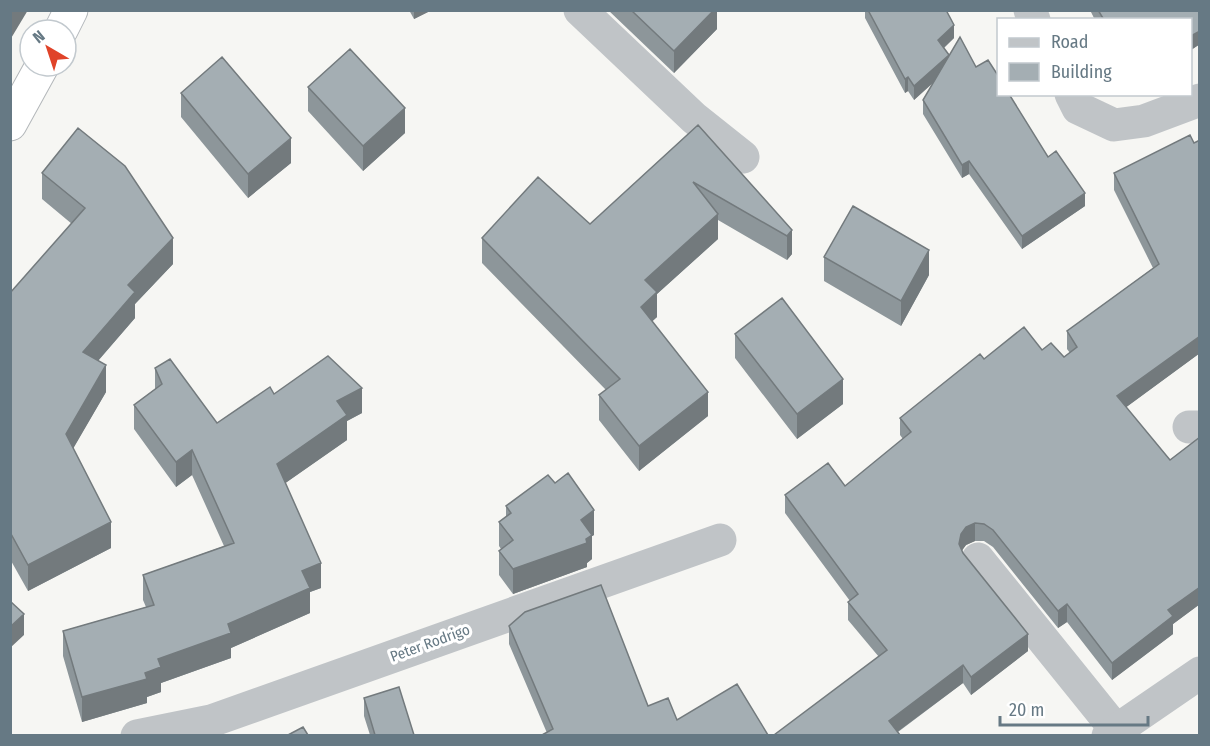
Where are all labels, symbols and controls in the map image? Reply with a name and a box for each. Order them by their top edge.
north arrow [18,18,78,78]
legend [997,18,1192,96]
text: N [29,26,49,47]
text: Road [1051,31,1088,53]
text: Building [1051,61,1112,83]
street label: Peter Rodrigo [388,620,472,666]
scale bar [1000,689,1148,727]
text: 20 m [1009,699,1044,721]

